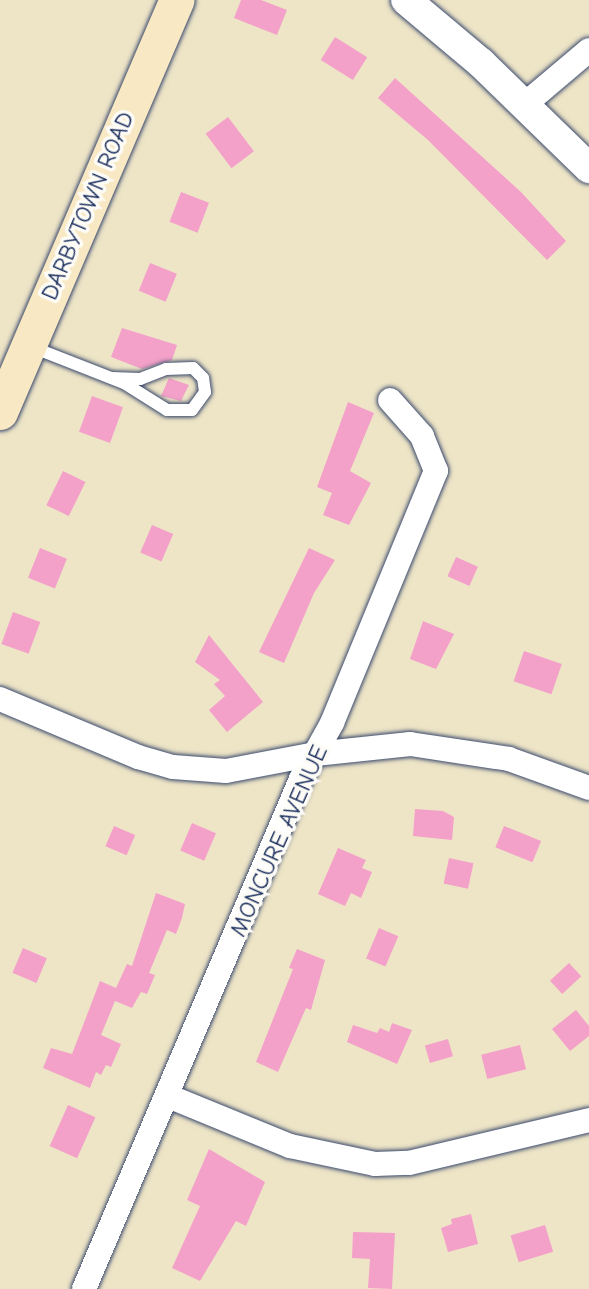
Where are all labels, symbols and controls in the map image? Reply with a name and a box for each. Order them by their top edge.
street label: DARBYTOWN ROAD [35,107,141,305]
street label: MONCURE AVENUE [224,741,334,941]

